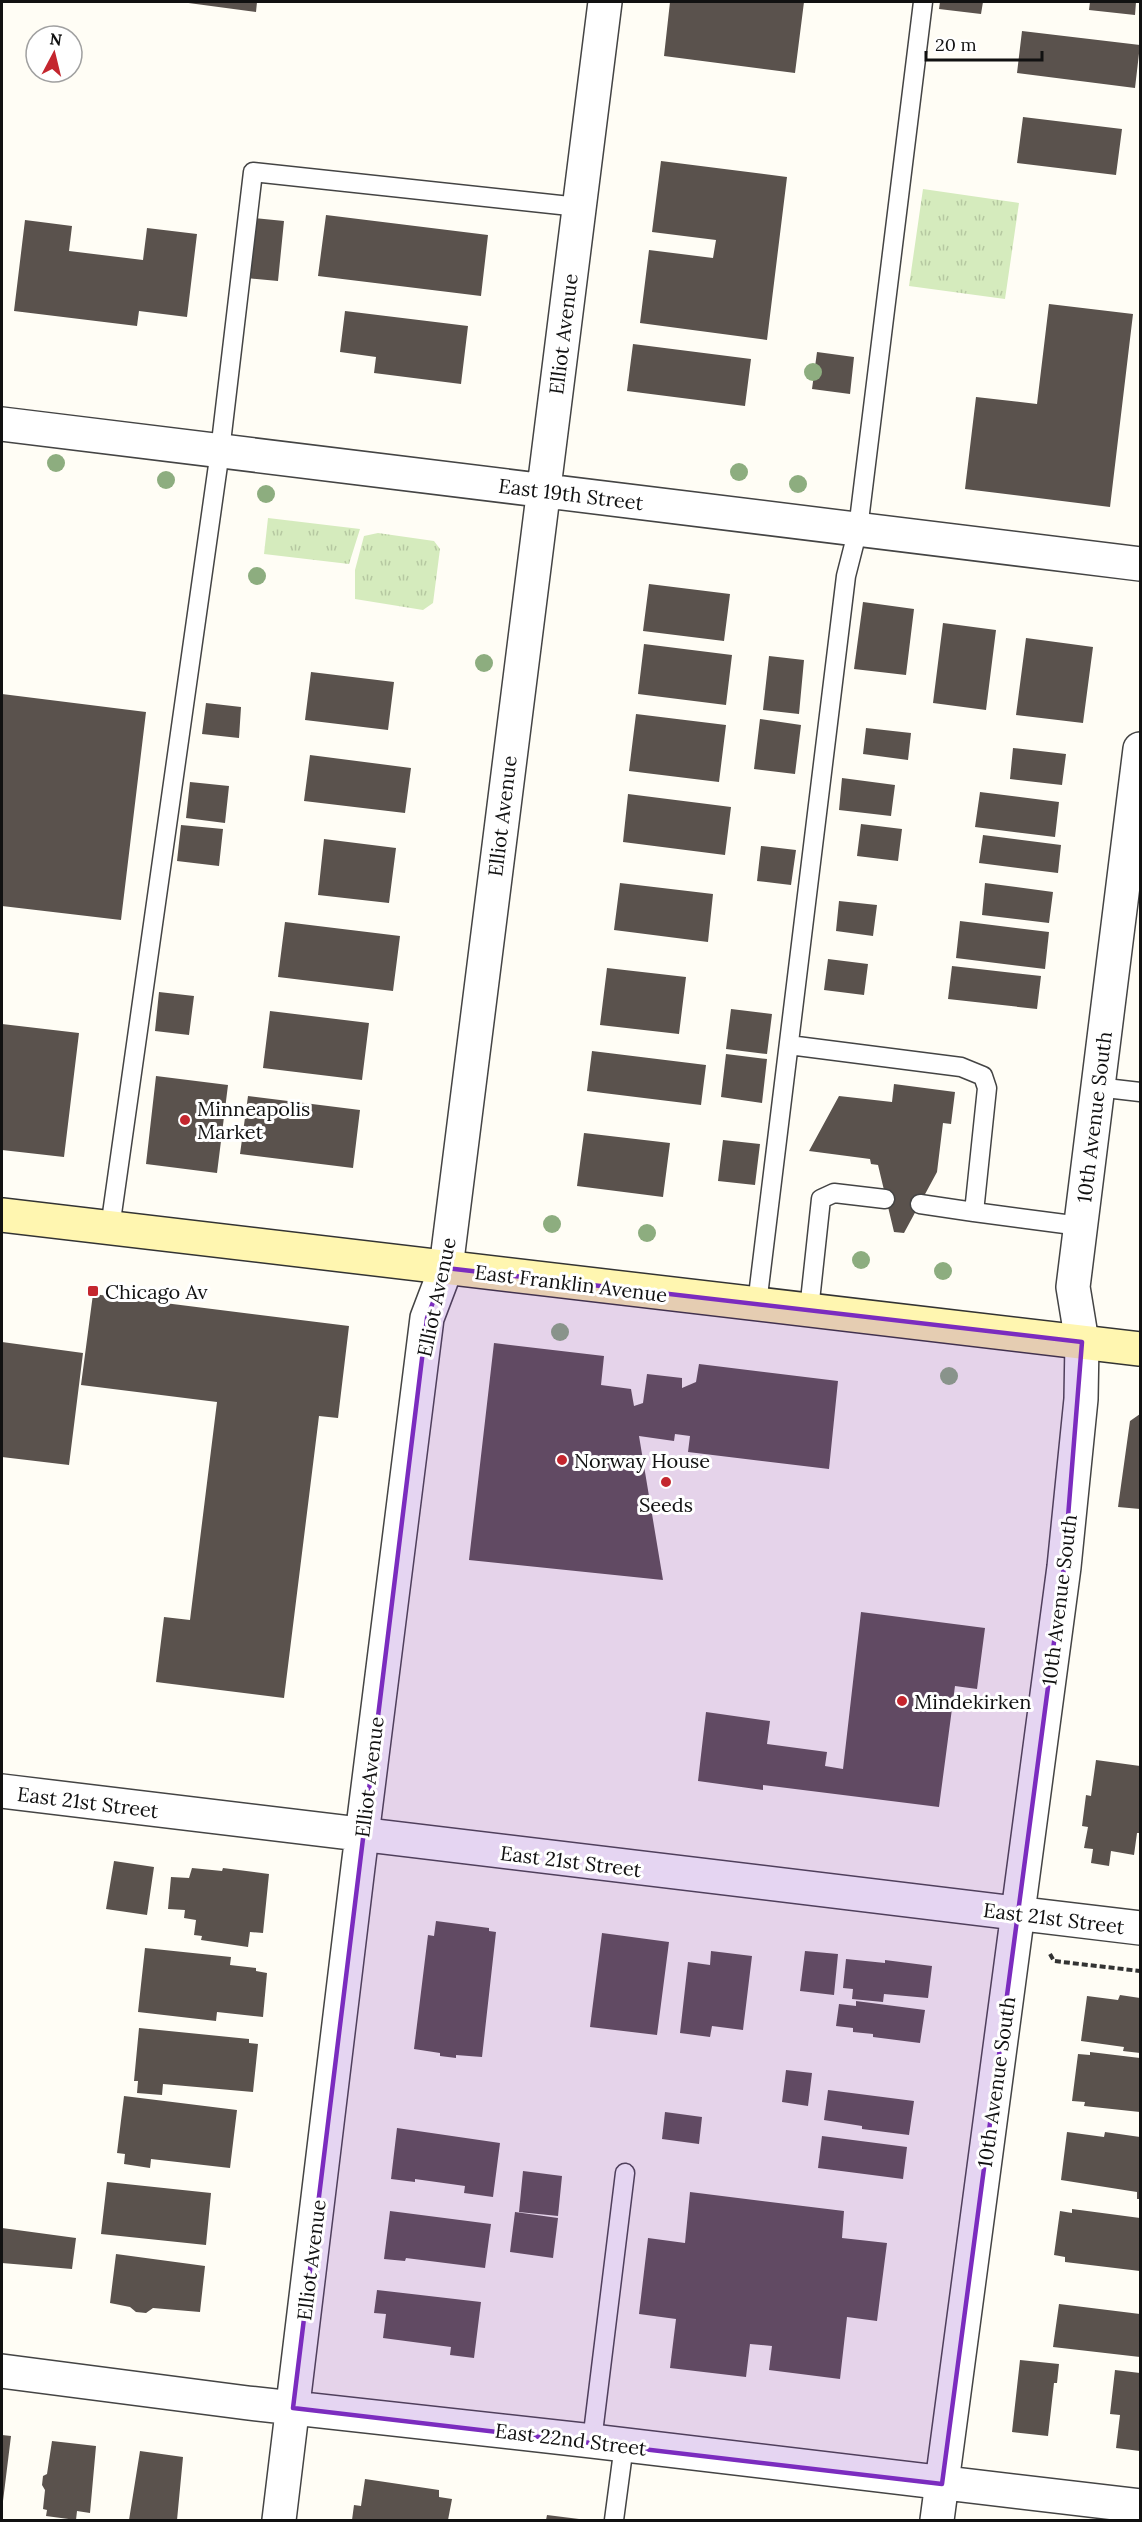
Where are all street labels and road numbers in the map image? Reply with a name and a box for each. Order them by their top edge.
street label: Elliot Avenue [543,272,583,396]
street label: East 19th Street [497,473,645,515]
street label: Elliot Avenue [482,754,522,878]
street label: 10th Avenue South [1071,1030,1117,1204]
street label: Elliot Avenue [411,1235,461,1359]
street label: East Franklin Avenue [473,1259,669,1307]
street label: 10th Avenue South [1036,1513,1082,1687]
street label: Elliot Avenue [349,1715,389,1839]
street label: East 21st Street [16,1781,160,1823]
street label: East 21st Street [499,1840,643,1882]
street label: East 21st Street [982,1897,1126,1939]
street label: 10th Avenue South [972,1995,1020,2169]
street label: Elliot Avenue [291,2198,331,2322]
street label: East 22nd Street [494,2417,648,2461]

